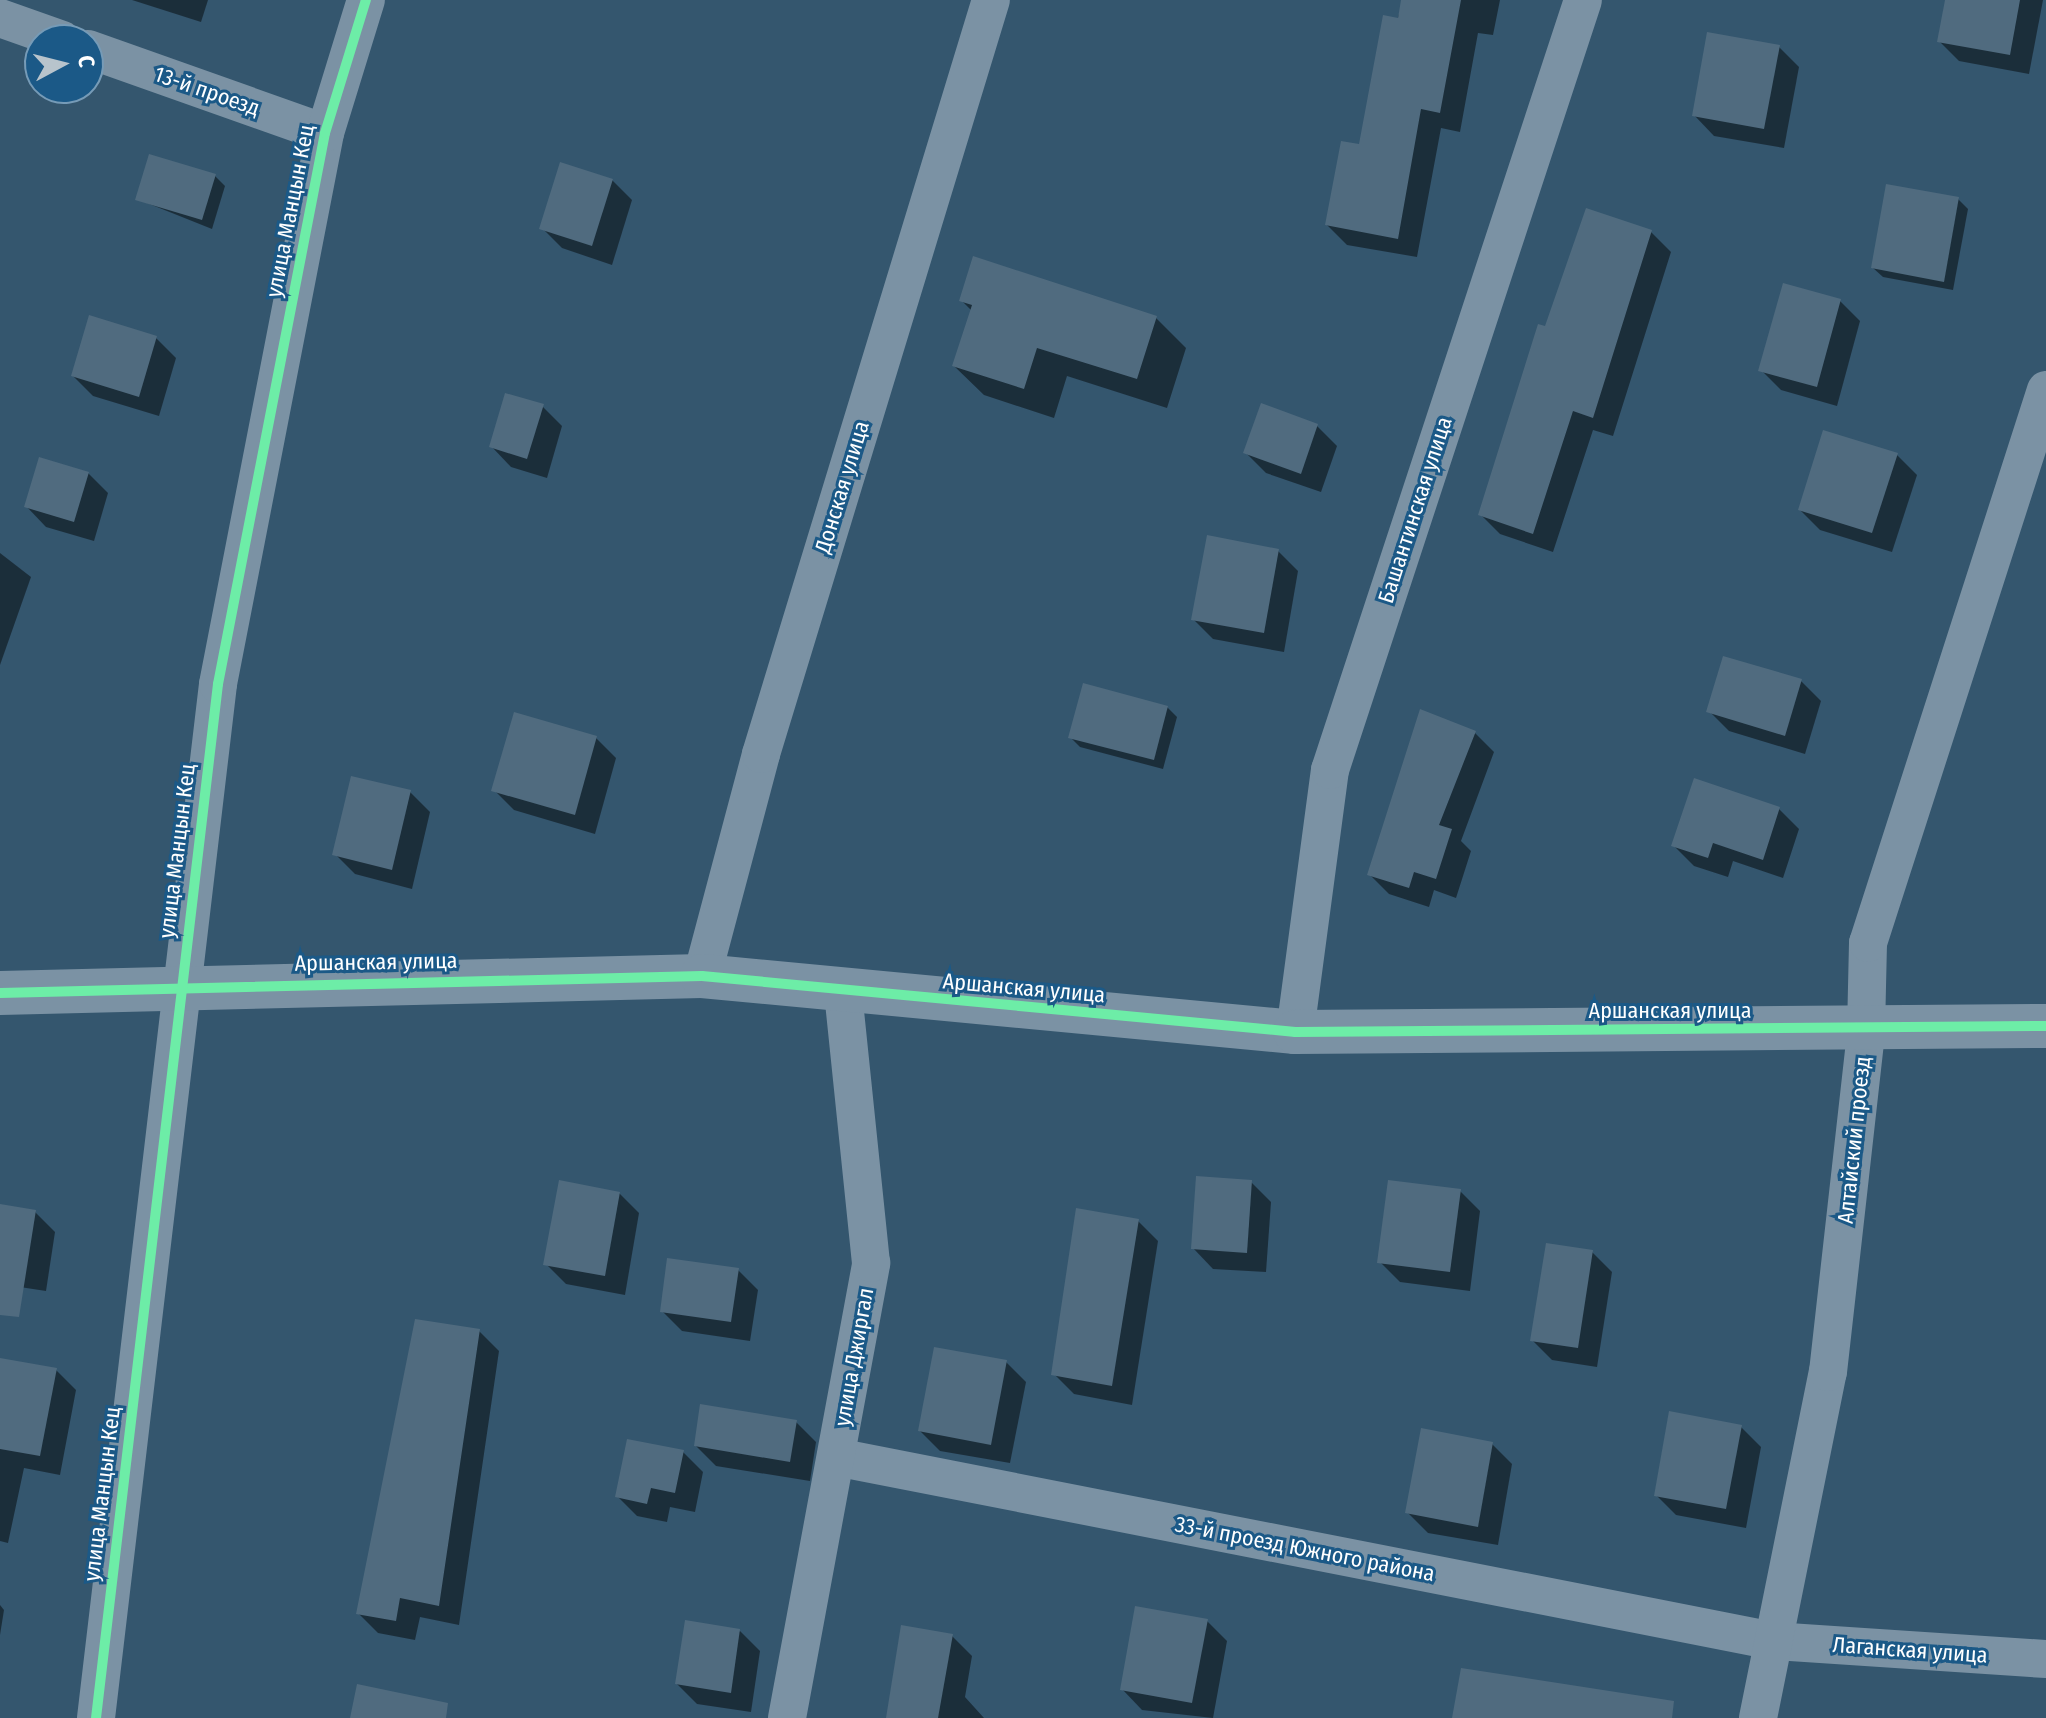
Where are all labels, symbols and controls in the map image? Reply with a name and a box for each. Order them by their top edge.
north arrow [24,24,104,104]
text: С [72,54,100,69]
street label: 13-й проезд [151,61,263,121]
street label: улица Манцын Кец [260,122,320,300]
street label: Башантинская улица [1372,413,1458,607]
street label: Донская улица [809,418,875,556]
street label: улица Манцын Кец [153,762,201,940]
street label: Аршанская улица [294,947,458,977]
street label: Аршанская улица [942,968,1106,1008]
street label: Аршанская улица [1589,998,1751,1024]
street label: Алтайский проезд [1832,1055,1876,1225]
street label: улица Джиргал [829,1286,879,1428]
street label: улица Манцын Кец [78,1405,126,1583]
street label: 33-й проезд Южного района [1173,1511,1437,1587]
street label: Лаганская улица [1832,1631,1988,1669]

